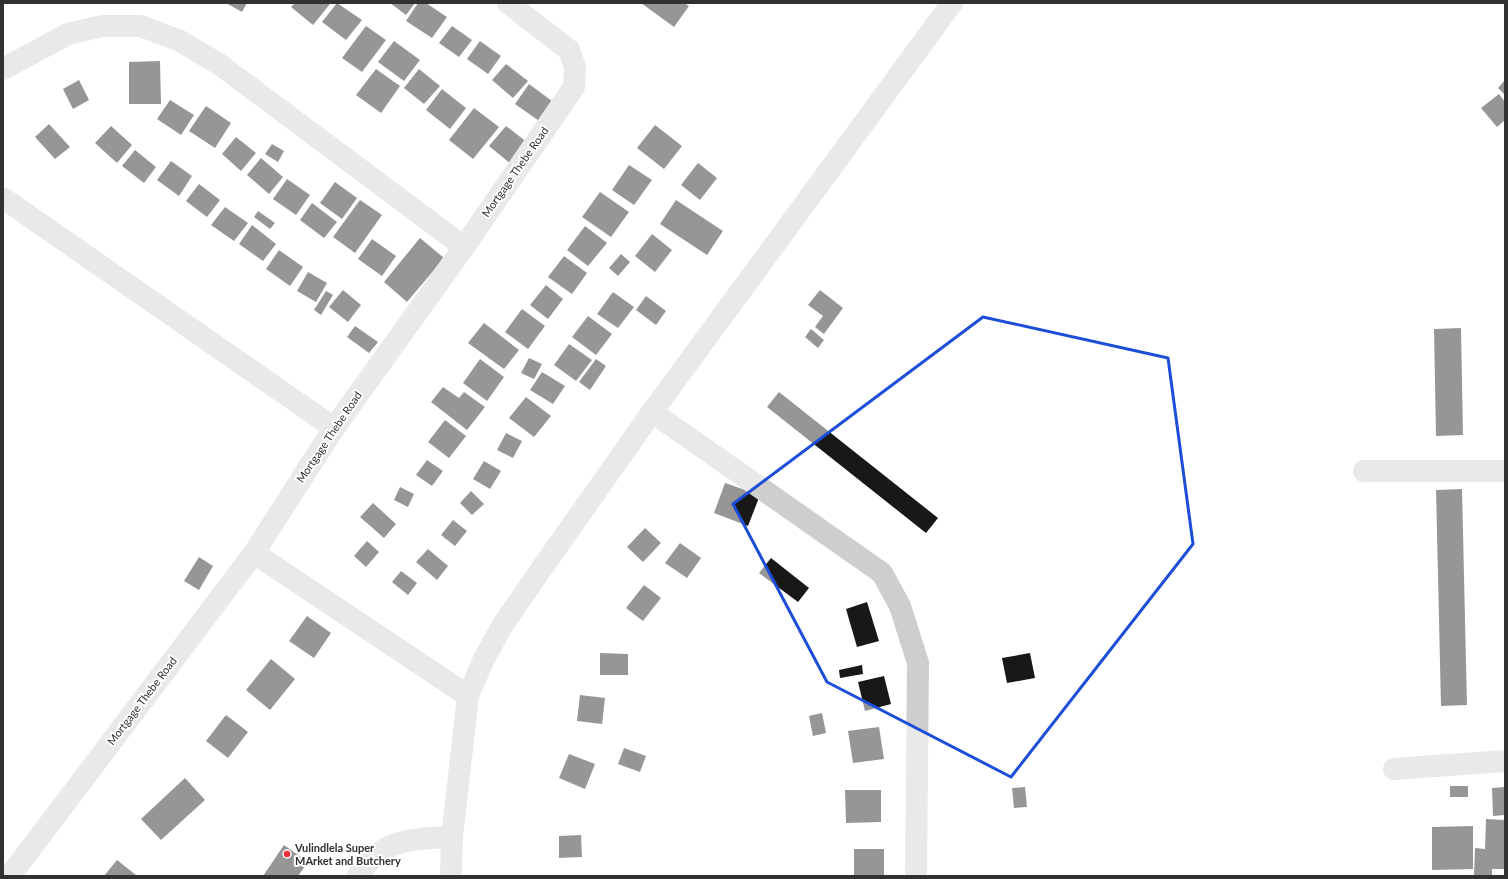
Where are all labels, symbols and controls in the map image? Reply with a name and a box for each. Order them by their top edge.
street label: Mortgage Thebe Road [479,124,551,219]
street label: Mortgage Thebe Road [293,389,364,485]
street label: Mortgage Thebe Road [104,654,179,747]
place label: Vulindlela Super MArket and Butchery [294,841,401,867]
marker: Vulindlela Super MArket and Butchery [282,849,292,859]

